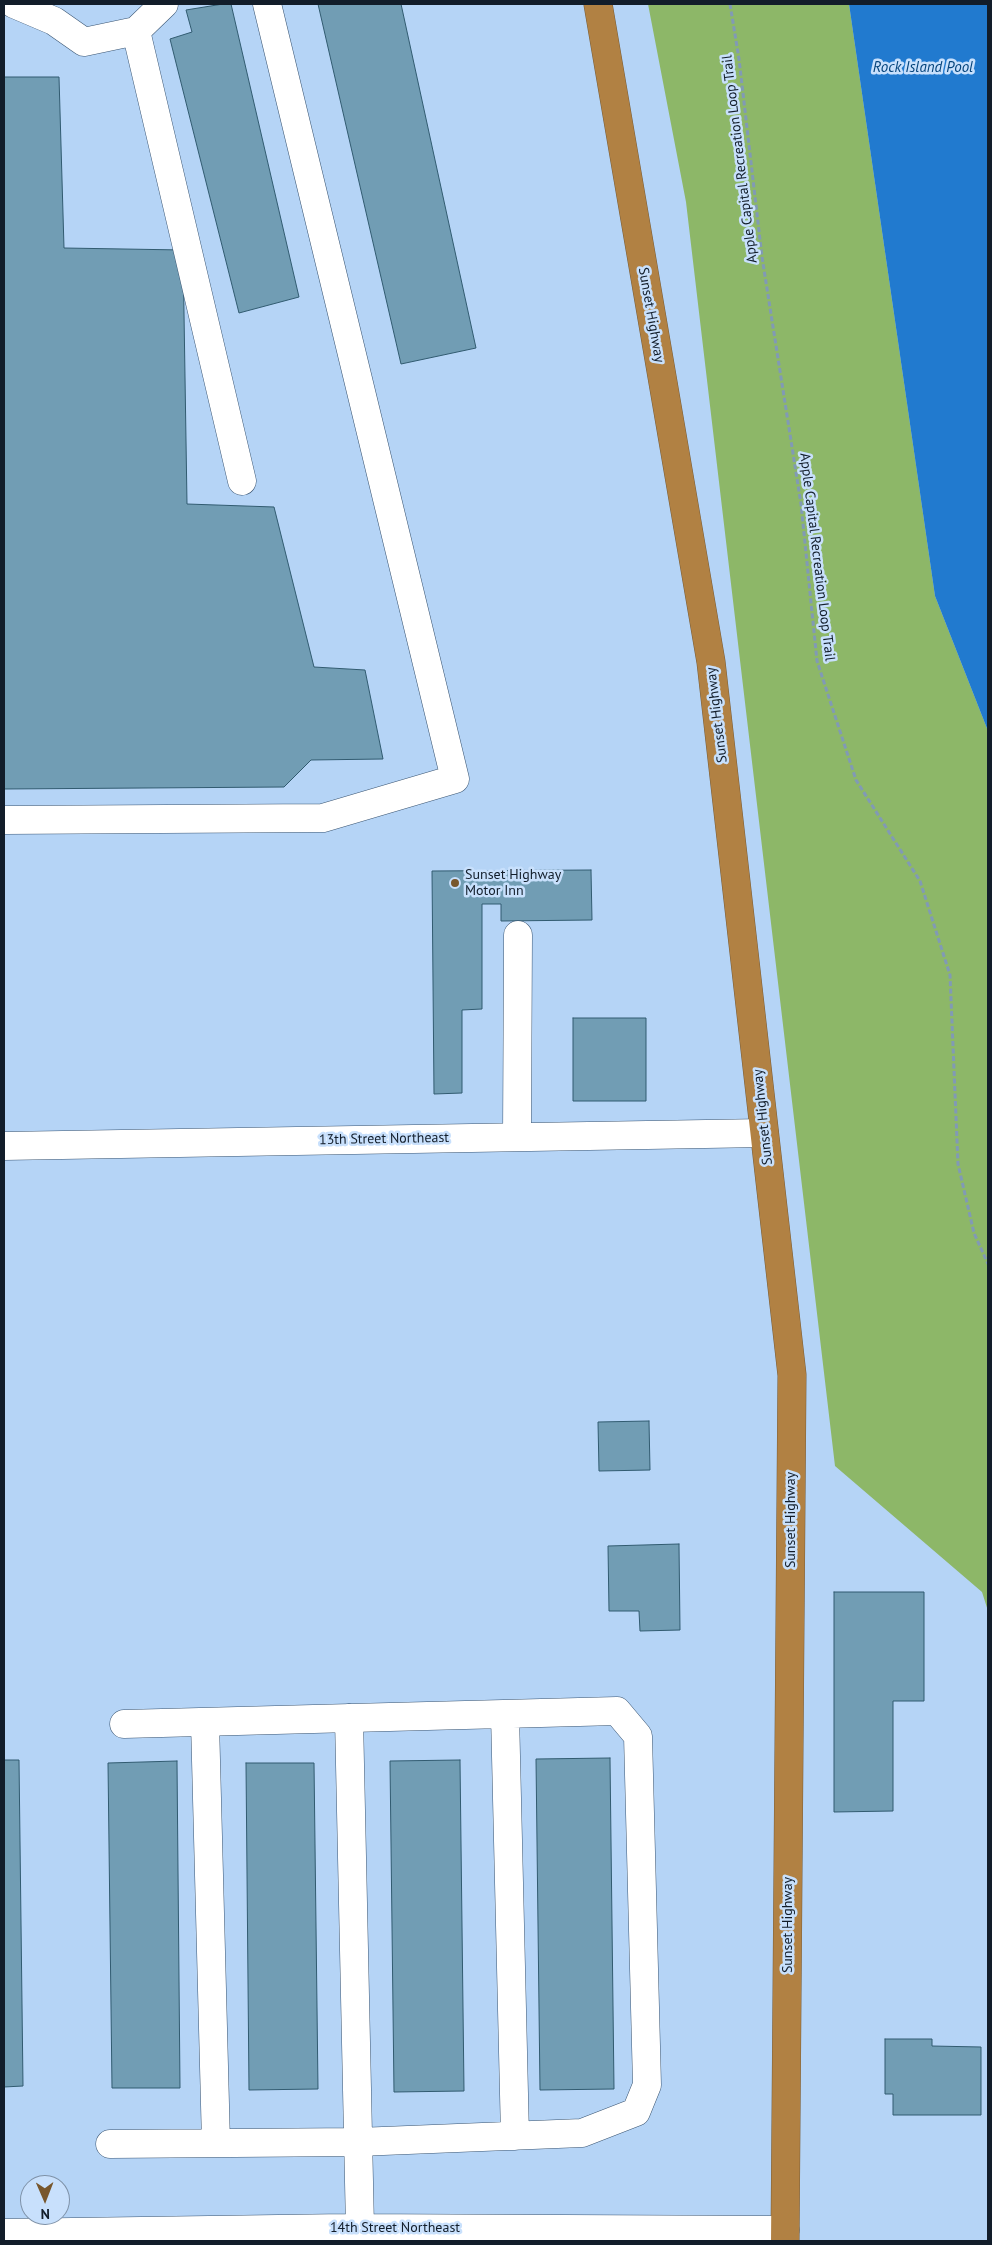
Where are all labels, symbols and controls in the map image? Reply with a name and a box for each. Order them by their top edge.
street label: Apple Capital Recreation Loop Trail [719,54,761,264]
water label: Rock Island Pool [873,59,973,77]
street label: Sunset Highway [634,266,668,364]
street label: Apple Capital Recreation Loop Trail [796,452,838,662]
street label: Sunset Highway [703,666,731,764]
place label: Sunset Highway Motor Inn [465,867,561,900]
marker: Sunset Highway Motor Inn [449,877,461,889]
street label: Sunset Highway [750,1068,776,1166]
street label: 13th Street Northeast [319,1129,449,1149]
street label: Sunset Highway [783,1472,799,1568]
street label: Sunset Highway [780,1877,796,1973]
north arrow [20,2175,70,2225]
text: N [40,2205,50,2223]
street label: 14th Street Northeast [330,2220,460,2236]

